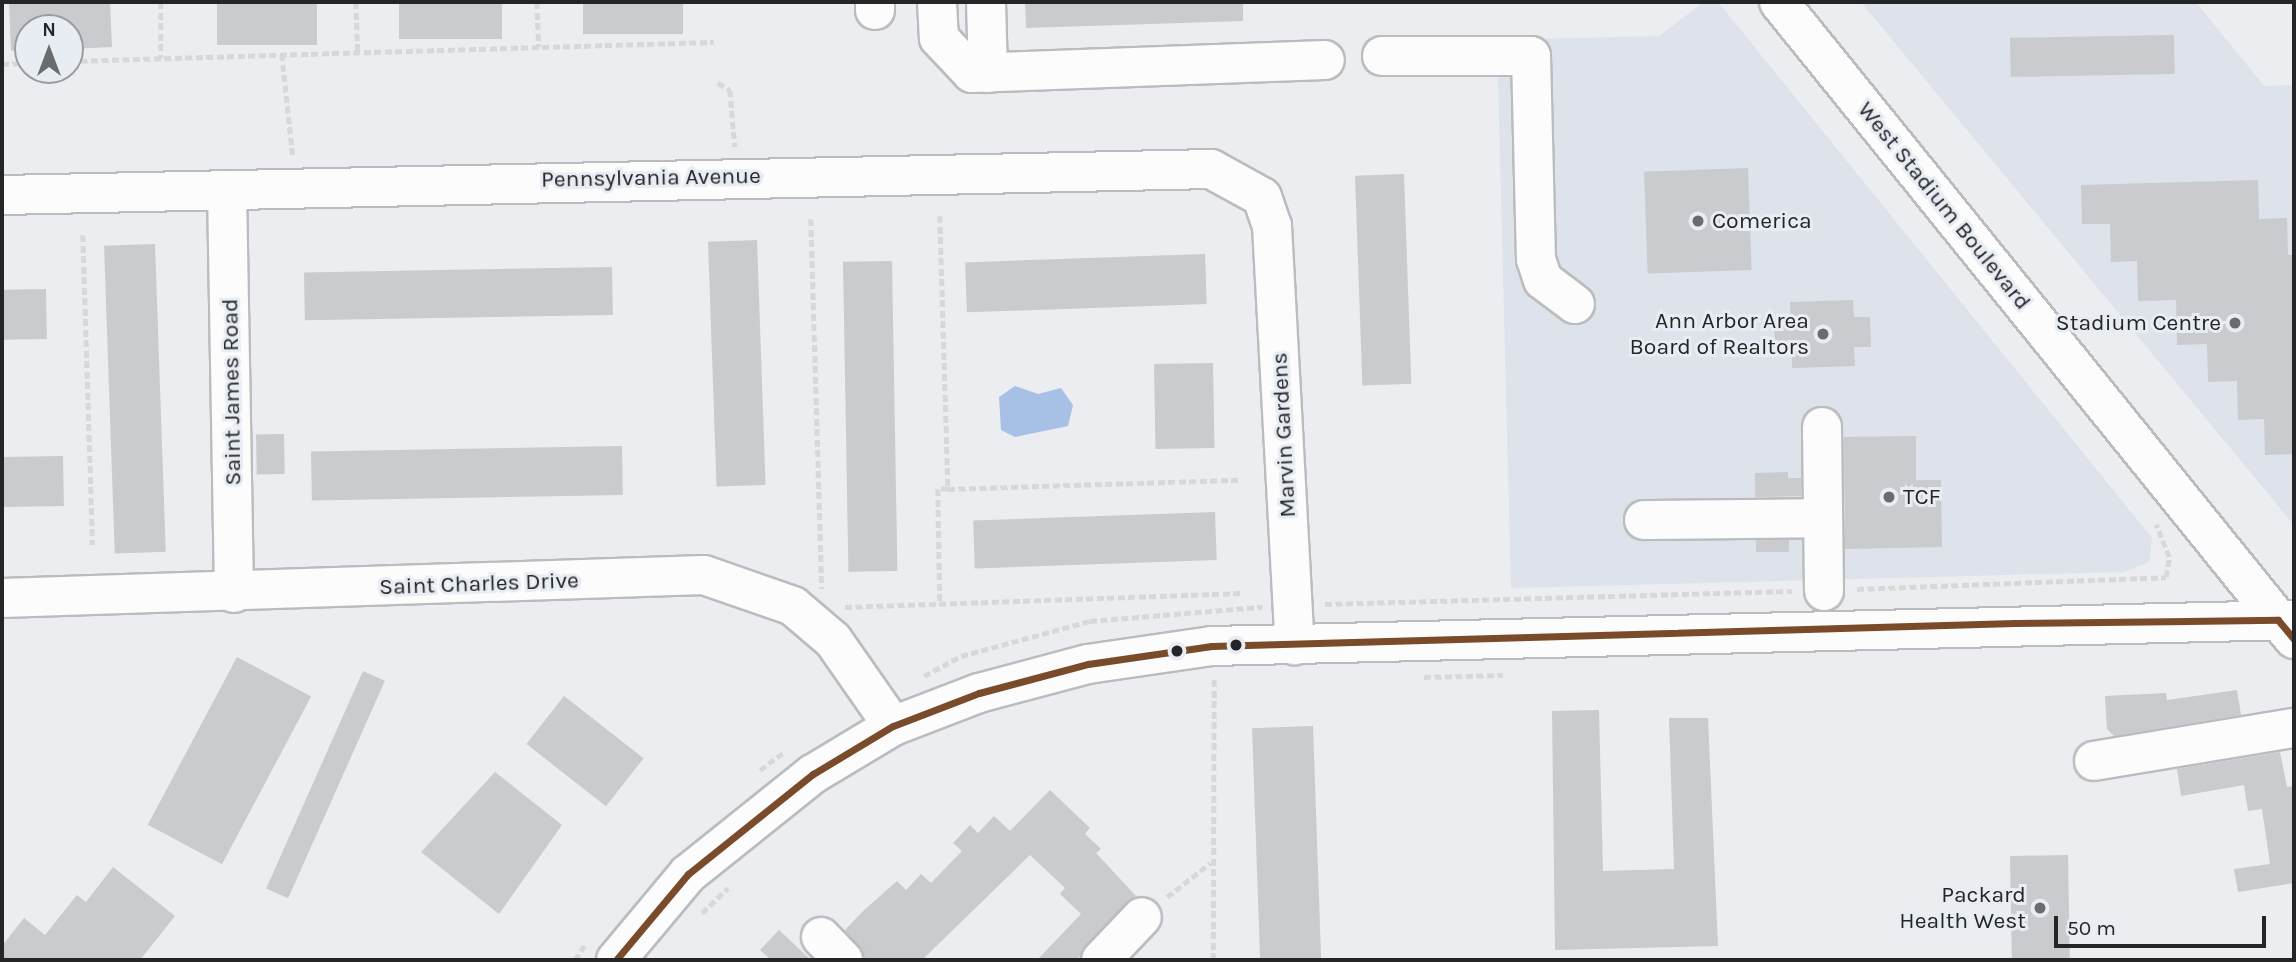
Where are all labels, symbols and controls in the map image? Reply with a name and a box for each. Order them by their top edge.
north arrow [14,14,84,84]
text: N [42,19,56,41]
street label: West Stadium Boulevard [1852,96,2036,316]
street label: Pennsylvania Avenue [541,162,761,194]
place label: Comerica [1712,207,1812,235]
marker: Comerica [1690,213,1706,229]
street label: Saint James Road [217,298,247,486]
place label: Ann Arbor Area Board of Realtors [1630,307,1809,361]
place label: Stadium Centre [2056,309,2221,337]
marker: Stadium Centre [2227,315,2243,331]
marker: Ann Arbor Area Board of Realtors [1815,326,1831,342]
street label: Marvin Gardens [1266,352,1302,518]
place label: TCF [1903,483,1941,511]
marker: TCF [1881,489,1897,505]
street label: Saint Charles Drive [379,567,579,601]
unlabelled marker [1229,638,1243,652]
unlabelled marker [1170,644,1184,658]
place label: Packard Health West [1899,881,2026,935]
marker: Packard Health West [2032,900,2048,916]
scale bar [2058,902,2270,946]
text: 50 m [2067,916,2116,940]

